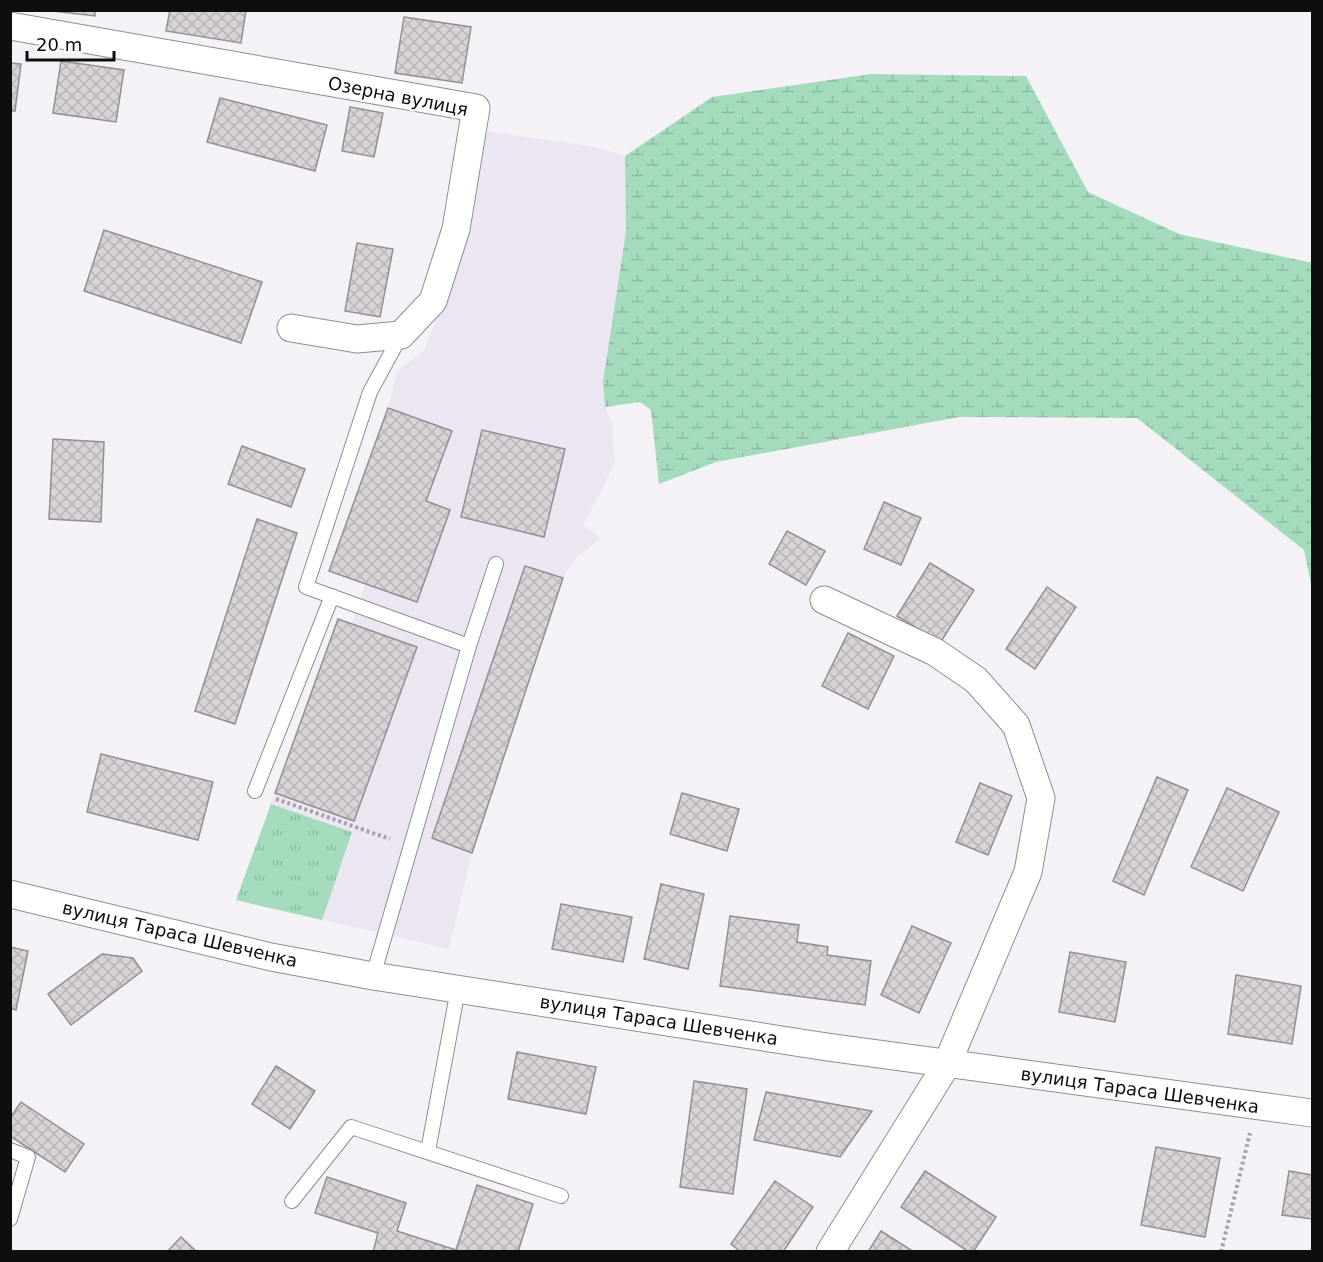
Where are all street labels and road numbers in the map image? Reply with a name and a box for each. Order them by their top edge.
street label: Озерна вулиця [326,72,470,120]
street label: вулиця Тараса Шевченка [60,897,300,971]
street label: вулиця Тараса Шевченка [538,991,780,1049]
street label: вулиця Тараса Шевченка [1019,1063,1261,1117]

